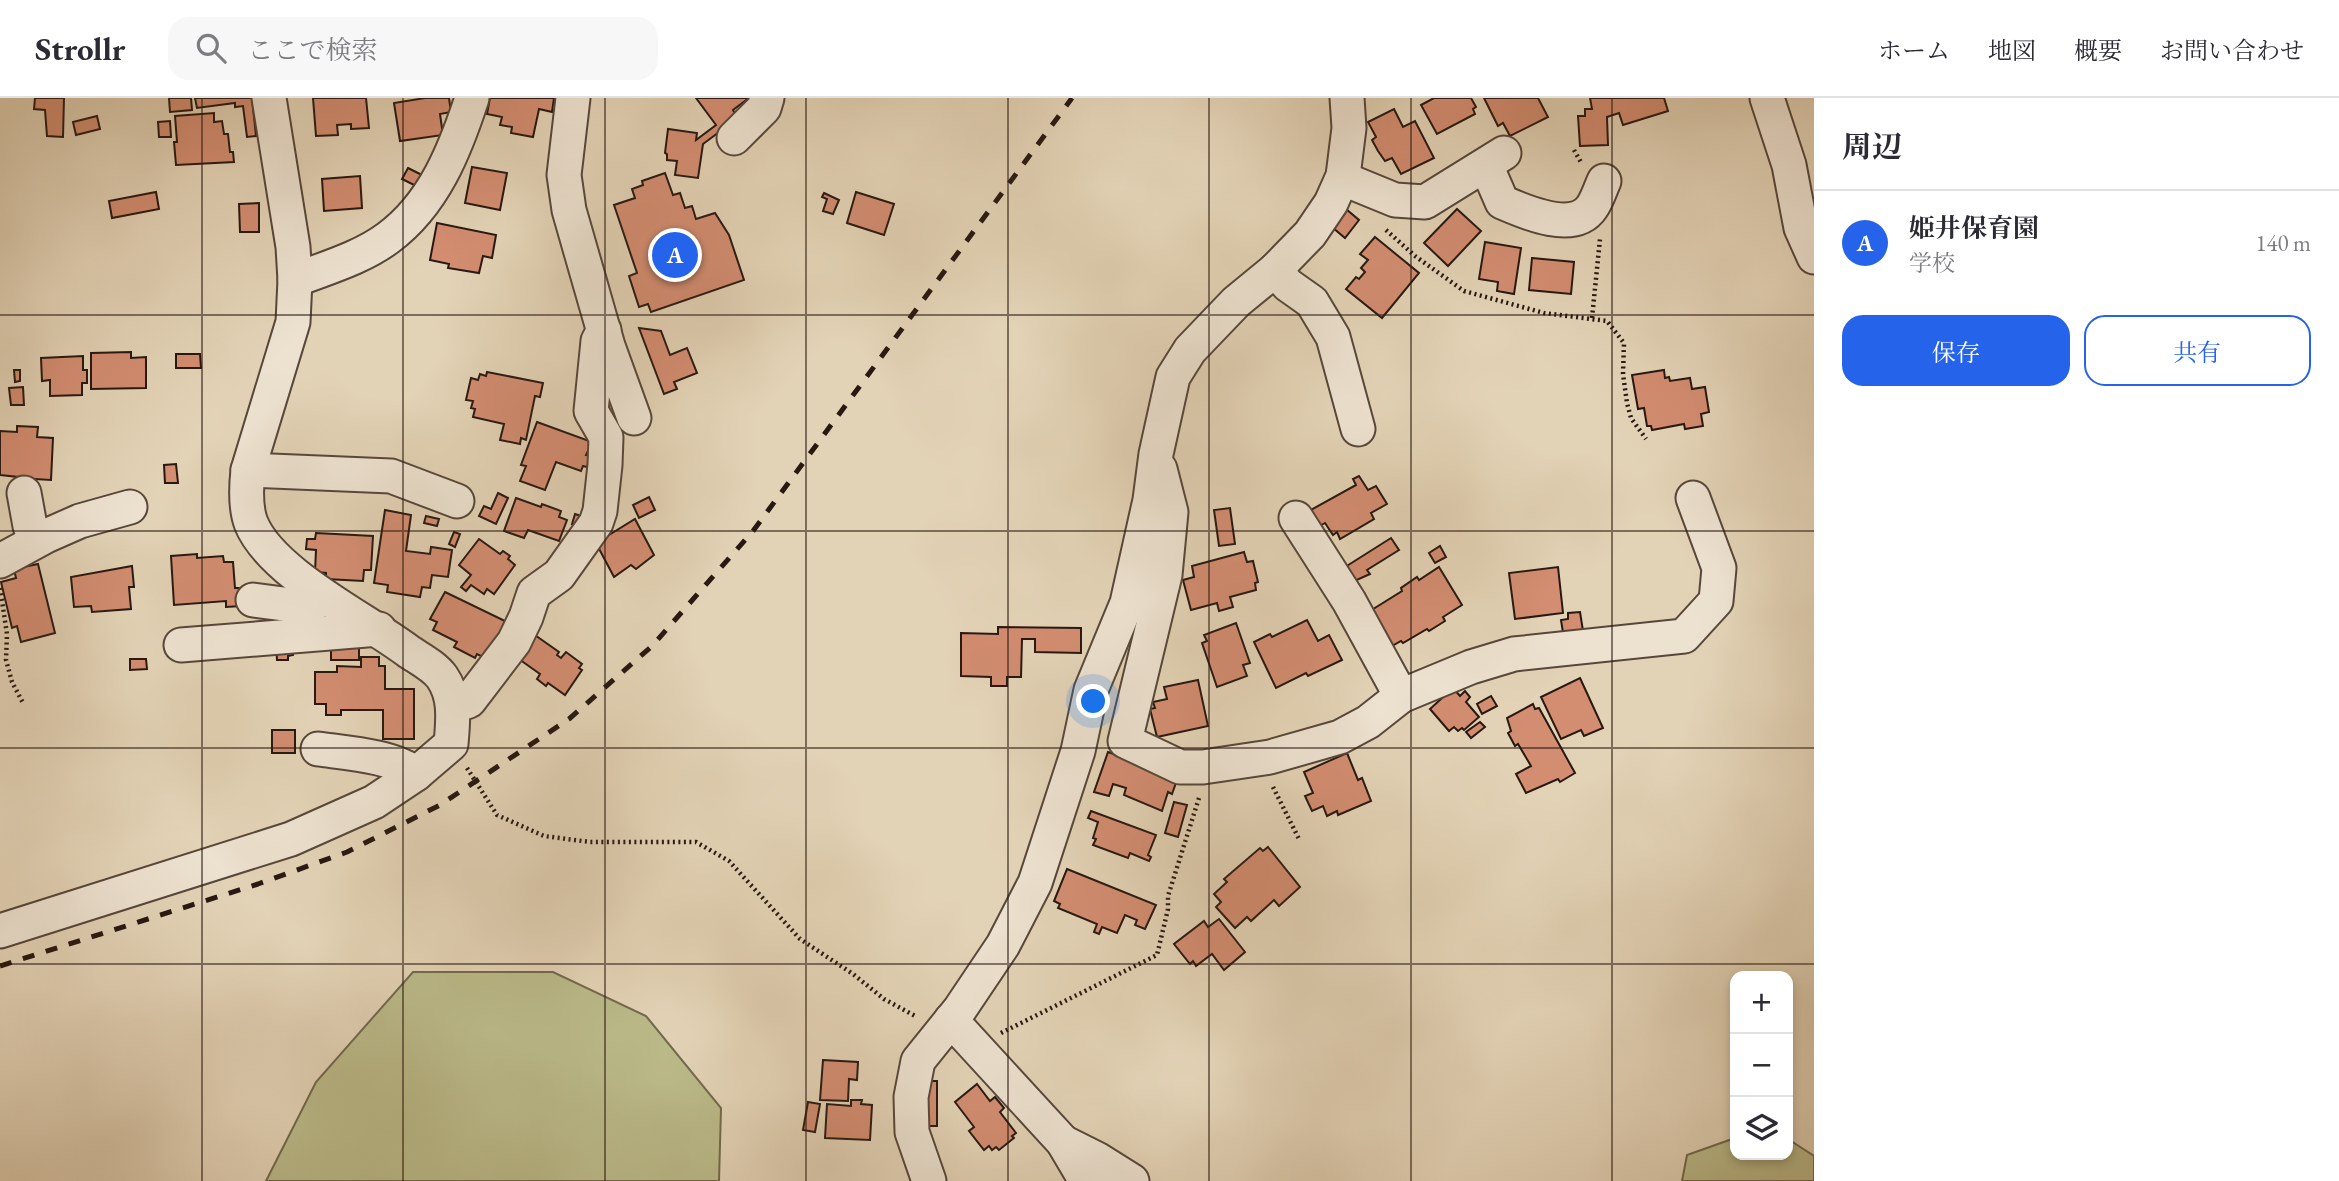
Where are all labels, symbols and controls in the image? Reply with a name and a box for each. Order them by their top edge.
search box [168,17,658,80]
text: Strollr [35,27,126,70]
icon: search [192,29,230,67]
text: ここで検索 [248,33,378,67]
text: ホーム [1878,35,1950,66]
text: 地図 [1988,35,2036,66]
text: 概要 [2074,35,2122,66]
text: お問い合わせ [2160,35,2304,66]
text: 周辺 [1842,127,1902,166]
text: 姫井保育園 [1909,211,2039,245]
text: A [1857,228,1873,258]
text: 140 m [2255,228,2311,258]
pin: A [652,229,698,281]
text: 学校 [1909,248,1955,278]
button: 保存 [1842,315,2070,386]
button: 共有 [2084,315,2311,386]
your location [1076,684,1110,718]
map controls [1730,971,1793,1160]
button: + [1730,971,1793,1034]
button: − [1730,1034,1793,1097]
button: layers [1730,1097,1793,1160]

